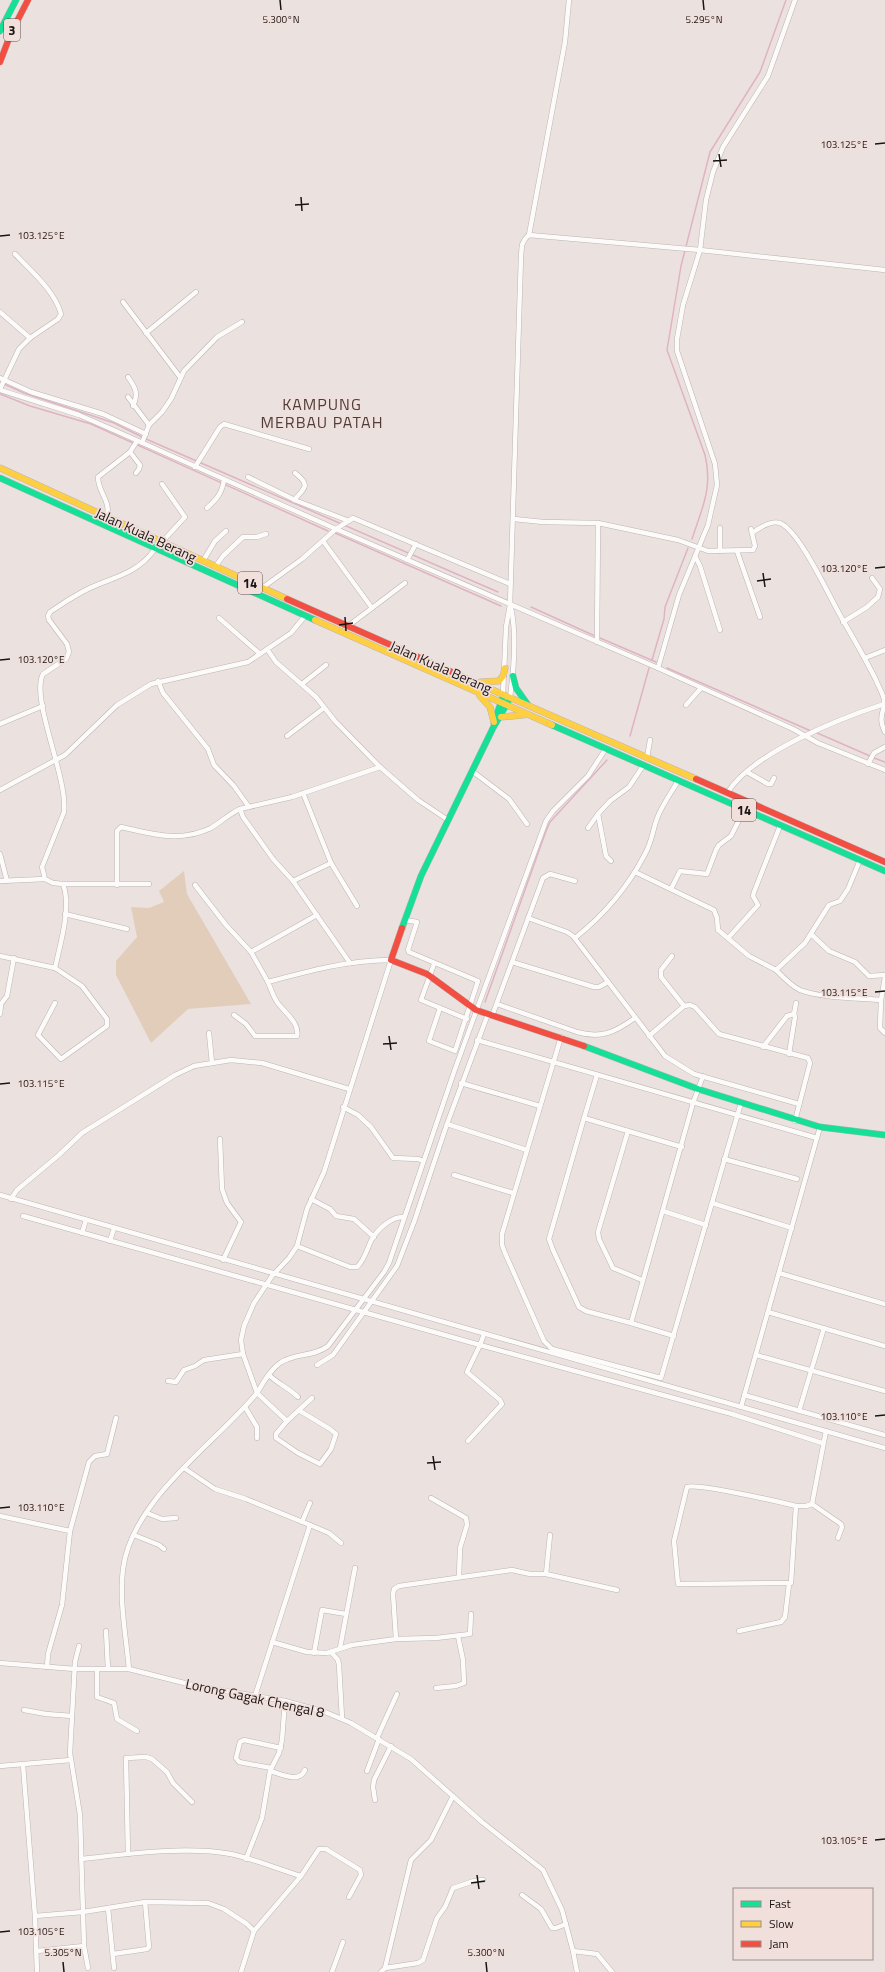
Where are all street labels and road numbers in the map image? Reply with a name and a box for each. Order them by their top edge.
road number: 3 [4,19,20,41]
street label: Jalan Kuala Berang [92,502,200,567]
road number: 14 [238,572,262,594]
street label: Jalan Kuala Berang [387,635,496,698]
road number: 14 [732,799,756,821]
street label: Lorong Gagak Chengal 8 [184,1673,327,1723]

